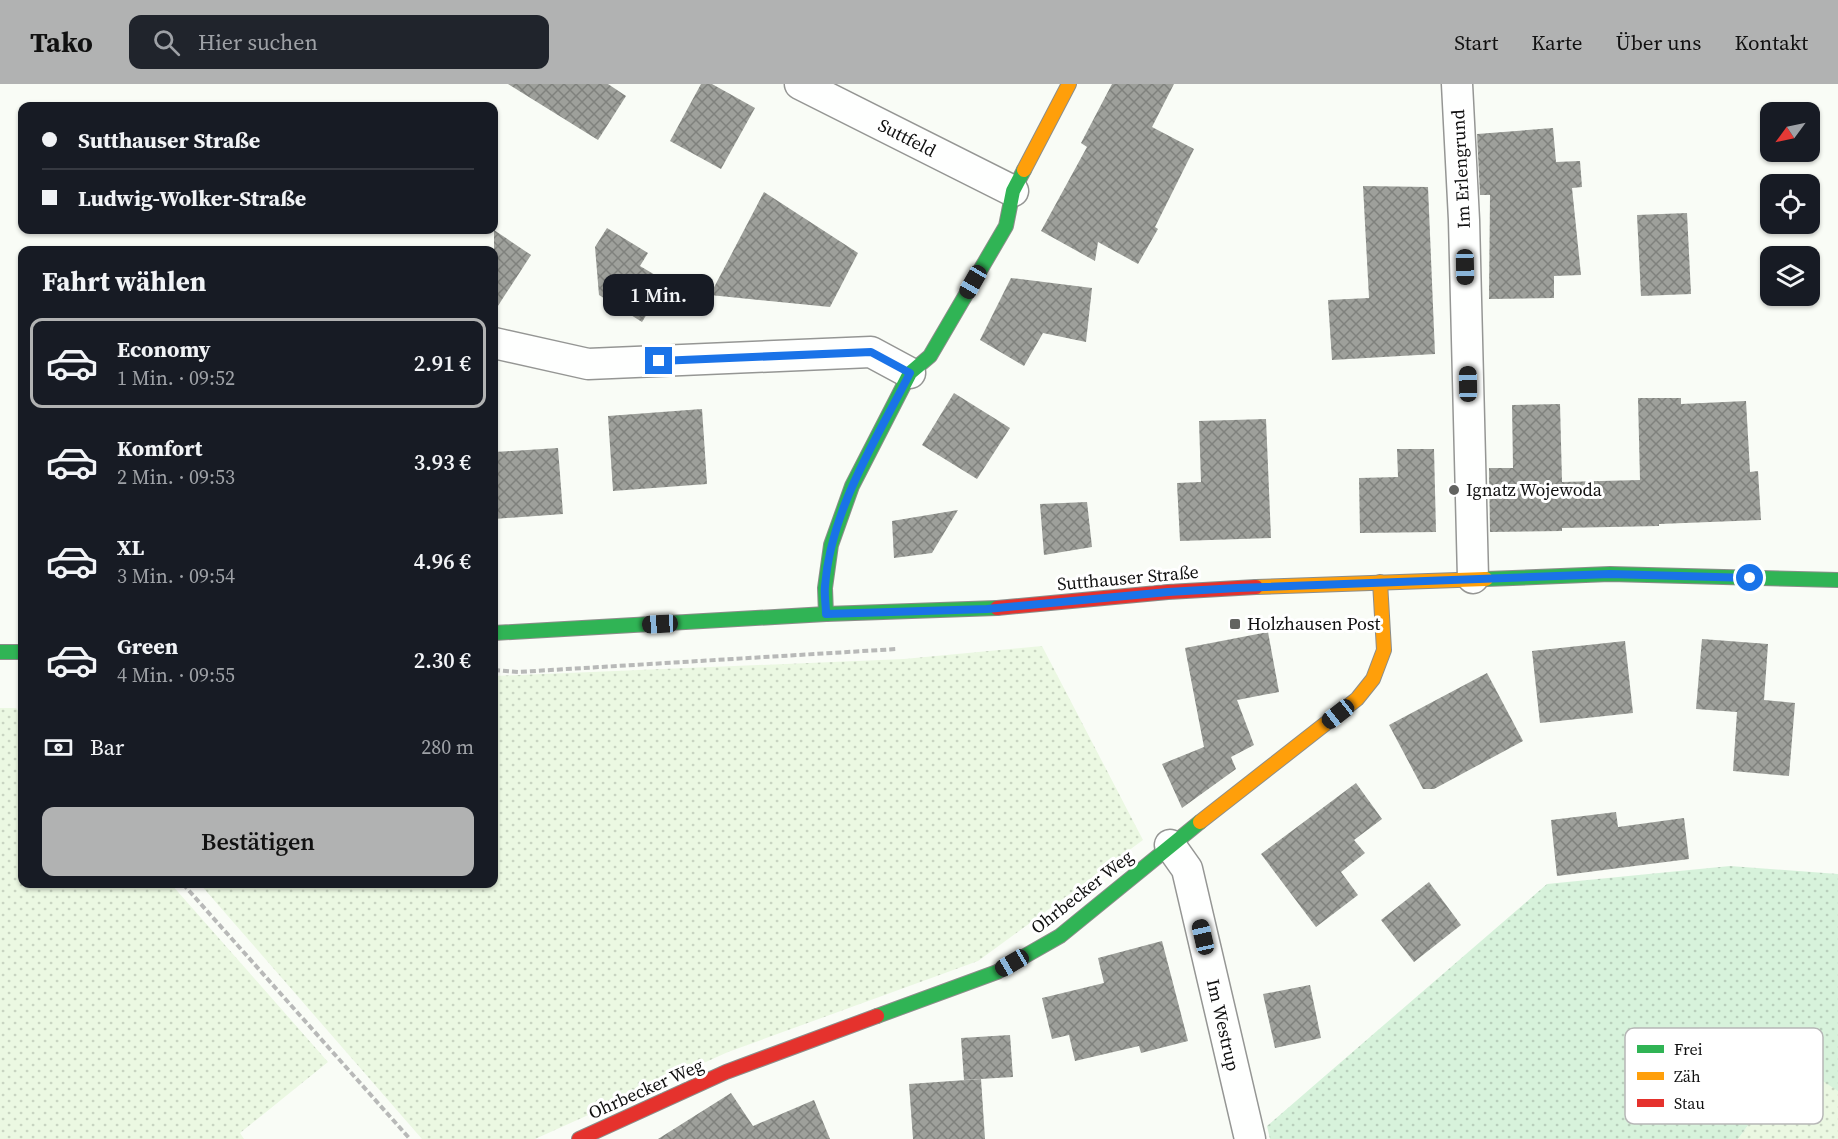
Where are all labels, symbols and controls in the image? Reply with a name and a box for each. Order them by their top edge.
search box [129,15,549,69]
text: Tako [30,23,93,61]
icon: search [150,26,183,59]
text: Hier suchen [198,27,318,57]
text: Start [1454,28,1498,57]
text: Karte [1531,28,1582,57]
text: Über uns [1615,28,1701,57]
text: Kontakt [1734,28,1808,57]
north arrow [1760,102,1820,162]
map controls [1760,102,1820,306]
street label: Im Erlengrund [1445,109,1476,229]
street label: Suttfeld [874,112,941,163]
text: Sutthauser Straße [78,125,260,155]
button: locate [1760,174,1820,234]
text: Ludwig-Wolker-Straße [78,183,306,213]
button: layers [1760,246,1820,306]
car [1456,249,1474,285]
car [956,262,990,302]
text: Fahrt wählen [42,263,206,300]
callout: 1 Min. [604,274,714,316]
text: 1 Min. [630,281,687,309]
text: Economy [117,334,211,364]
icon: car [45,336,99,390]
route end [645,347,672,374]
text: 2.91 € [414,348,471,378]
text: 1 Min. · 09:52 [117,364,235,392]
car [1459,366,1477,402]
text: Komfort [117,433,202,463]
icon: car [45,435,99,489]
text: 3.93 € [414,447,471,477]
text: 2 Min. · 09:53 [117,463,235,491]
place label: Ignatz Wojewoda [1466,477,1603,502]
marker: Ignatz Wojewoda [1447,483,1461,497]
text: XL [117,532,144,562]
icon: car [45,534,99,588]
text: 4.96 € [414,546,471,576]
street label: Sutthauser Straße [1056,559,1200,596]
text: 3 Min. · 09:54 [117,562,235,590]
route start [1736,564,1763,591]
place label: Holzhausen Post [1247,611,1381,636]
car [642,614,678,634]
marker: Holzhausen Post [1228,617,1242,631]
text: Green [117,631,178,661]
icon: car [45,633,99,687]
text: 2.30 € [414,645,471,675]
text: 4 Min. · 09:55 [117,661,235,689]
car [1318,696,1358,732]
icon: cash [42,731,75,764]
text: Bar [90,732,124,762]
text: 280 m [421,733,474,761]
button: Bestätigen [42,807,474,876]
street label: Ohrbecker Weg [1025,844,1138,940]
car [1190,917,1216,957]
car [992,946,1032,980]
street label: Im Westrup [1201,976,1246,1073]
legend [1625,1028,1823,1124]
text: Frei [1674,1038,1703,1060]
street label: Ohrbecker Weg [584,1052,707,1125]
text: Zäh [1674,1065,1701,1087]
text: Stau [1674,1092,1705,1114]

